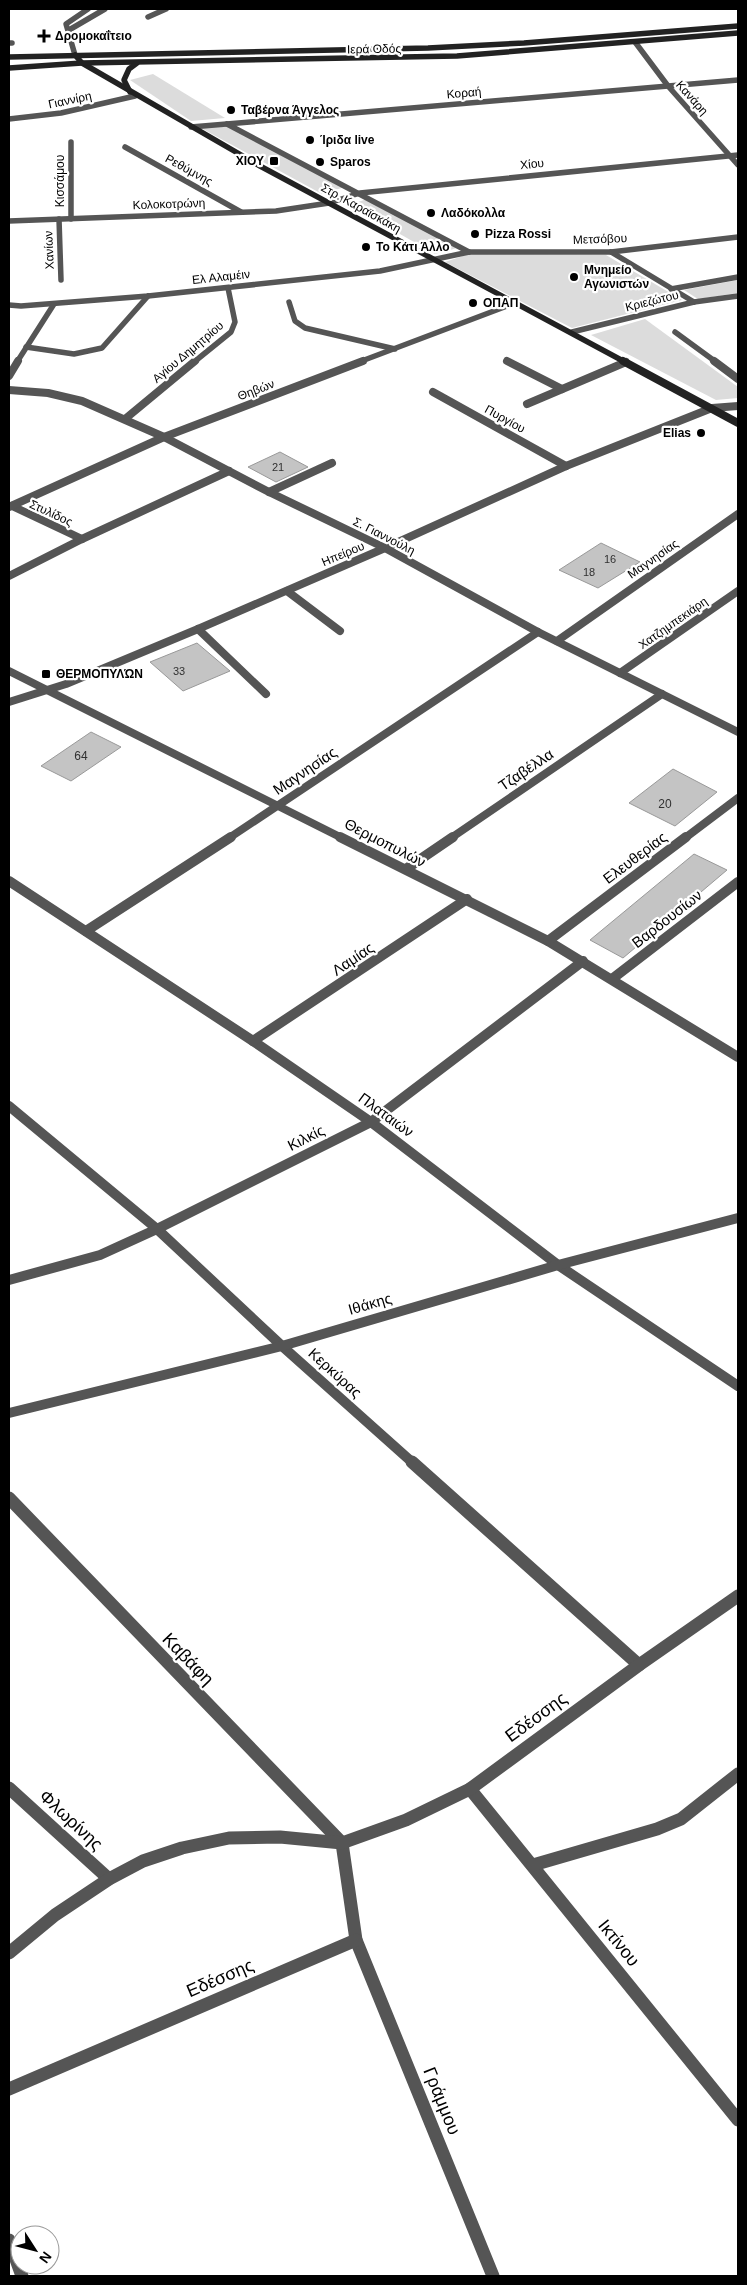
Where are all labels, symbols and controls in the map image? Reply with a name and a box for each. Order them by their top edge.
marker: Δρομοκαΐτειο [37,29,51,43]
place label: Δρομοκαΐτειο [55,29,132,43]
street label: Ιερά Οδός [347,42,401,56]
street label: Κανάρη [673,78,711,118]
street label: Κοραή [446,85,482,101]
street label: Γιαννίρη [47,89,93,111]
place label: Ταβέρνα Άγγελος [241,103,339,117]
marker: Ταβέρνα Άγγελος [225,104,237,116]
place label: Ίριδα live [320,133,375,147]
marker: Ίριδα live [304,134,316,146]
street label: Ρεθύμνης [163,151,215,189]
place label: ΧΙΟΥ [236,154,264,168]
street label: Κισσάμου [53,155,67,207]
marker: ΧΙΟΥ [268,155,280,167]
place label: Sparos [330,155,371,169]
marker: Sparos [314,156,326,168]
street label: Χίου [519,156,545,172]
street label: Στρ. Καραϊσκάκη [319,180,403,236]
street label: Κολοκοτρώνη [132,196,206,212]
place label: Λαδόκολλα [441,206,506,220]
marker: Λαδόκολλα [425,207,437,219]
place label: Pizza Rossi [485,227,551,241]
marker: Pizza Rossi [469,228,481,240]
street label: Χανίων [41,230,57,270]
street label: Μετσόβου [573,231,627,247]
place label: Το Κάτι Άλλο [376,240,450,254]
marker: Το Κάτι Άλλο [360,241,372,253]
place label: Μνημείο Αγωνιστών [584,263,649,291]
street label: Ελ Αλαμέιν [191,267,251,287]
marker: Μνημείο Αγωνιστών [568,271,580,283]
street label: Κριεζώτου [624,288,680,314]
place label: ΟΠΑΠ [483,296,518,310]
marker: ΟΠΑΠ [467,297,479,309]
street label: Αγίου Δημητρίου [150,318,226,386]
street label: Θηβών [236,377,276,403]
street label: Πυργίου [482,402,528,436]
place label: Elias [663,426,691,440]
marker: Elias [695,427,707,439]
house number: 21 [272,461,284,473]
street label: Στυλίδος [27,497,75,529]
street label: Σ. Γιαννούλη [351,514,417,558]
street label: Μαγνησίας [625,536,681,581]
street label: Ηπείρου [320,539,366,569]
house number: 16 [604,553,616,565]
house number: 18 [583,566,595,578]
street label: Χατζημπεκιάρη [636,594,710,652]
house number: 33 [173,665,185,677]
place label: ΘΕΡΜΟΠΥΛΏΝ [56,667,143,681]
marker: ΘΕΡΜΟΠΥΛΏΝ [40,668,52,680]
street label: Μαγνησίας [270,743,340,798]
street label: Τζαβέλλα [495,745,557,794]
house number: 64 [74,749,88,763]
house number: 20 [658,797,672,811]
street label: Θερμοπυλών [342,815,429,870]
street label: Ελευθερίας [600,828,670,887]
street label: Βαρδουσίων [628,886,705,951]
street label: Λαμίας [329,939,377,979]
street label: Πλαταιών [356,1089,417,1140]
street label: Κιλκίς [285,1121,327,1154]
street label: Ιθάκης [346,1289,393,1318]
street label: Κερκύρας [305,1344,365,1401]
street label: Καβάφη [158,1629,218,1689]
street label: Εδέσσης [501,1688,571,1746]
street label: Φλωρίνης [35,1786,107,1854]
street label: Ικτίνου [594,1916,644,1970]
street label: Εδέσσης [183,1955,257,2001]
street label: Γράμμου [419,2064,465,2138]
north arrow [10,2225,60,2275]
text: N [36,2249,55,2266]

